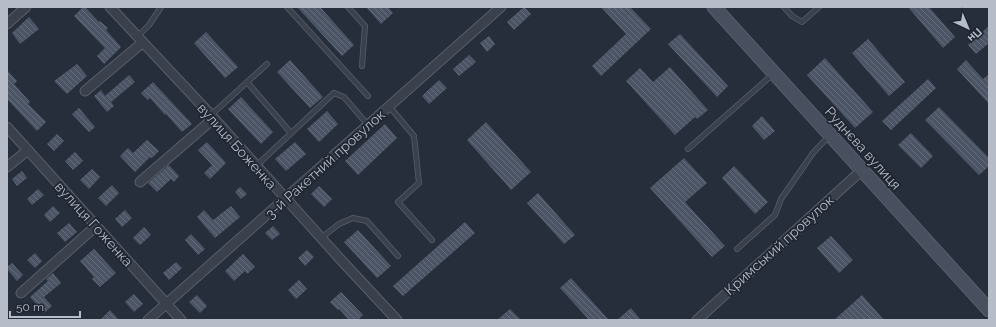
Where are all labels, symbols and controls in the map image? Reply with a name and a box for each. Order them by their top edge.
north arrow [948,8,988,48]
text: Пн [965,25,984,45]
street label: вулиця Боженка [194,100,280,192]
street label: Руднєва вулиця [822,103,904,193]
street label: 3-й Ракетний провулок [262,106,388,222]
street label: вулиця Гоженка [52,178,136,270]
street label: Кримський провулок [721,192,837,298]
scale bar [10,293,80,319]
text: 50 m [16,300,44,314]

